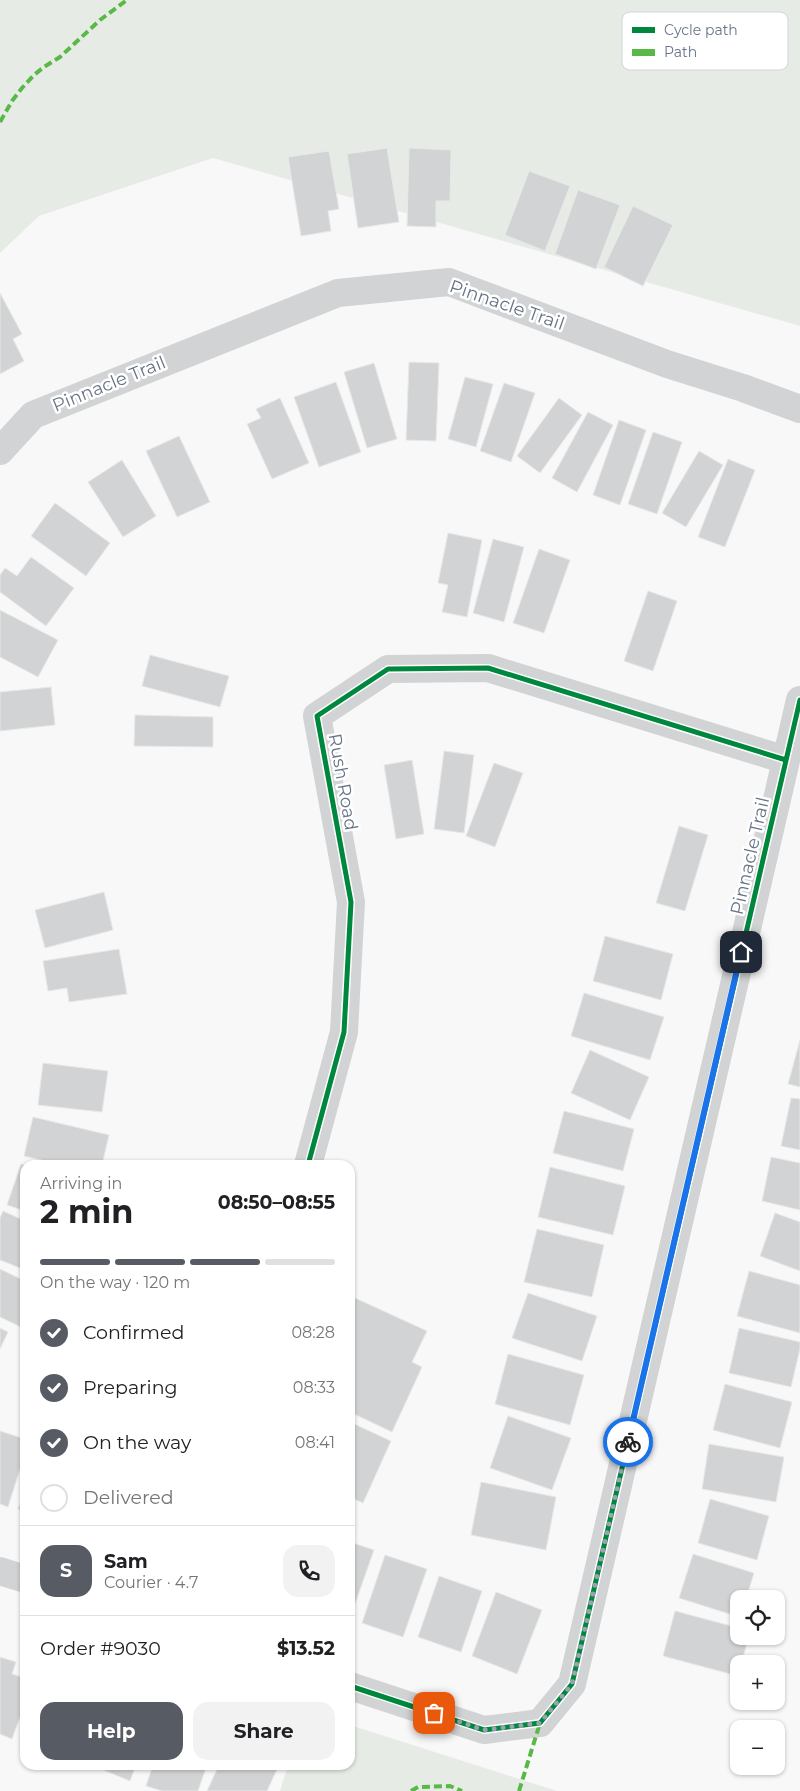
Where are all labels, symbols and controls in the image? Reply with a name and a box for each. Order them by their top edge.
legend [622,12,788,70]
text: Cycle path [664,21,738,39]
text: Path [664,43,697,61]
street label: Pinnacle Trail [447,275,567,335]
street label: Pinnacle Trail [49,351,169,417]
street label: Rush Road [324,732,362,832]
street label: Pinnacle Trail [726,795,774,917]
pin [720,931,762,973]
icon: home [727,938,755,966]
text: Arriving in [40,1174,122,1193]
text: 08:50–08:55 [218,1191,335,1214]
text: 2 min [40,1192,133,1231]
text: On the way · 120 m [40,1273,190,1292]
icon: check [40,1319,68,1347]
text: Confirmed [83,1321,184,1344]
text: 08:28 [292,1323,335,1342]
icon: check [40,1374,68,1402]
text: Preparing [83,1376,178,1399]
text: 08:33 [293,1378,335,1397]
courier [603,1417,653,1467]
icon: bike [614,1428,642,1456]
icon: check [40,1429,68,1457]
text: On the way [83,1431,191,1454]
text: 08:41 [295,1433,335,1452]
text: Delivered [83,1486,174,1509]
button: phone [283,1545,335,1597]
text: Sam [104,1550,148,1573]
text: S [60,1559,72,1582]
text: Courier · 4.7 [104,1573,198,1592]
map controls [730,1590,785,1775]
button: locate [730,1590,785,1645]
text: Order #9030 [40,1637,161,1660]
text: $13.52 [277,1637,335,1660]
button: + [730,1655,785,1710]
pin [413,1692,455,1734]
icon: bag [420,1699,448,1727]
button: Help [40,1702,183,1760]
button: Share [193,1702,335,1760]
button: − [730,1720,785,1775]

